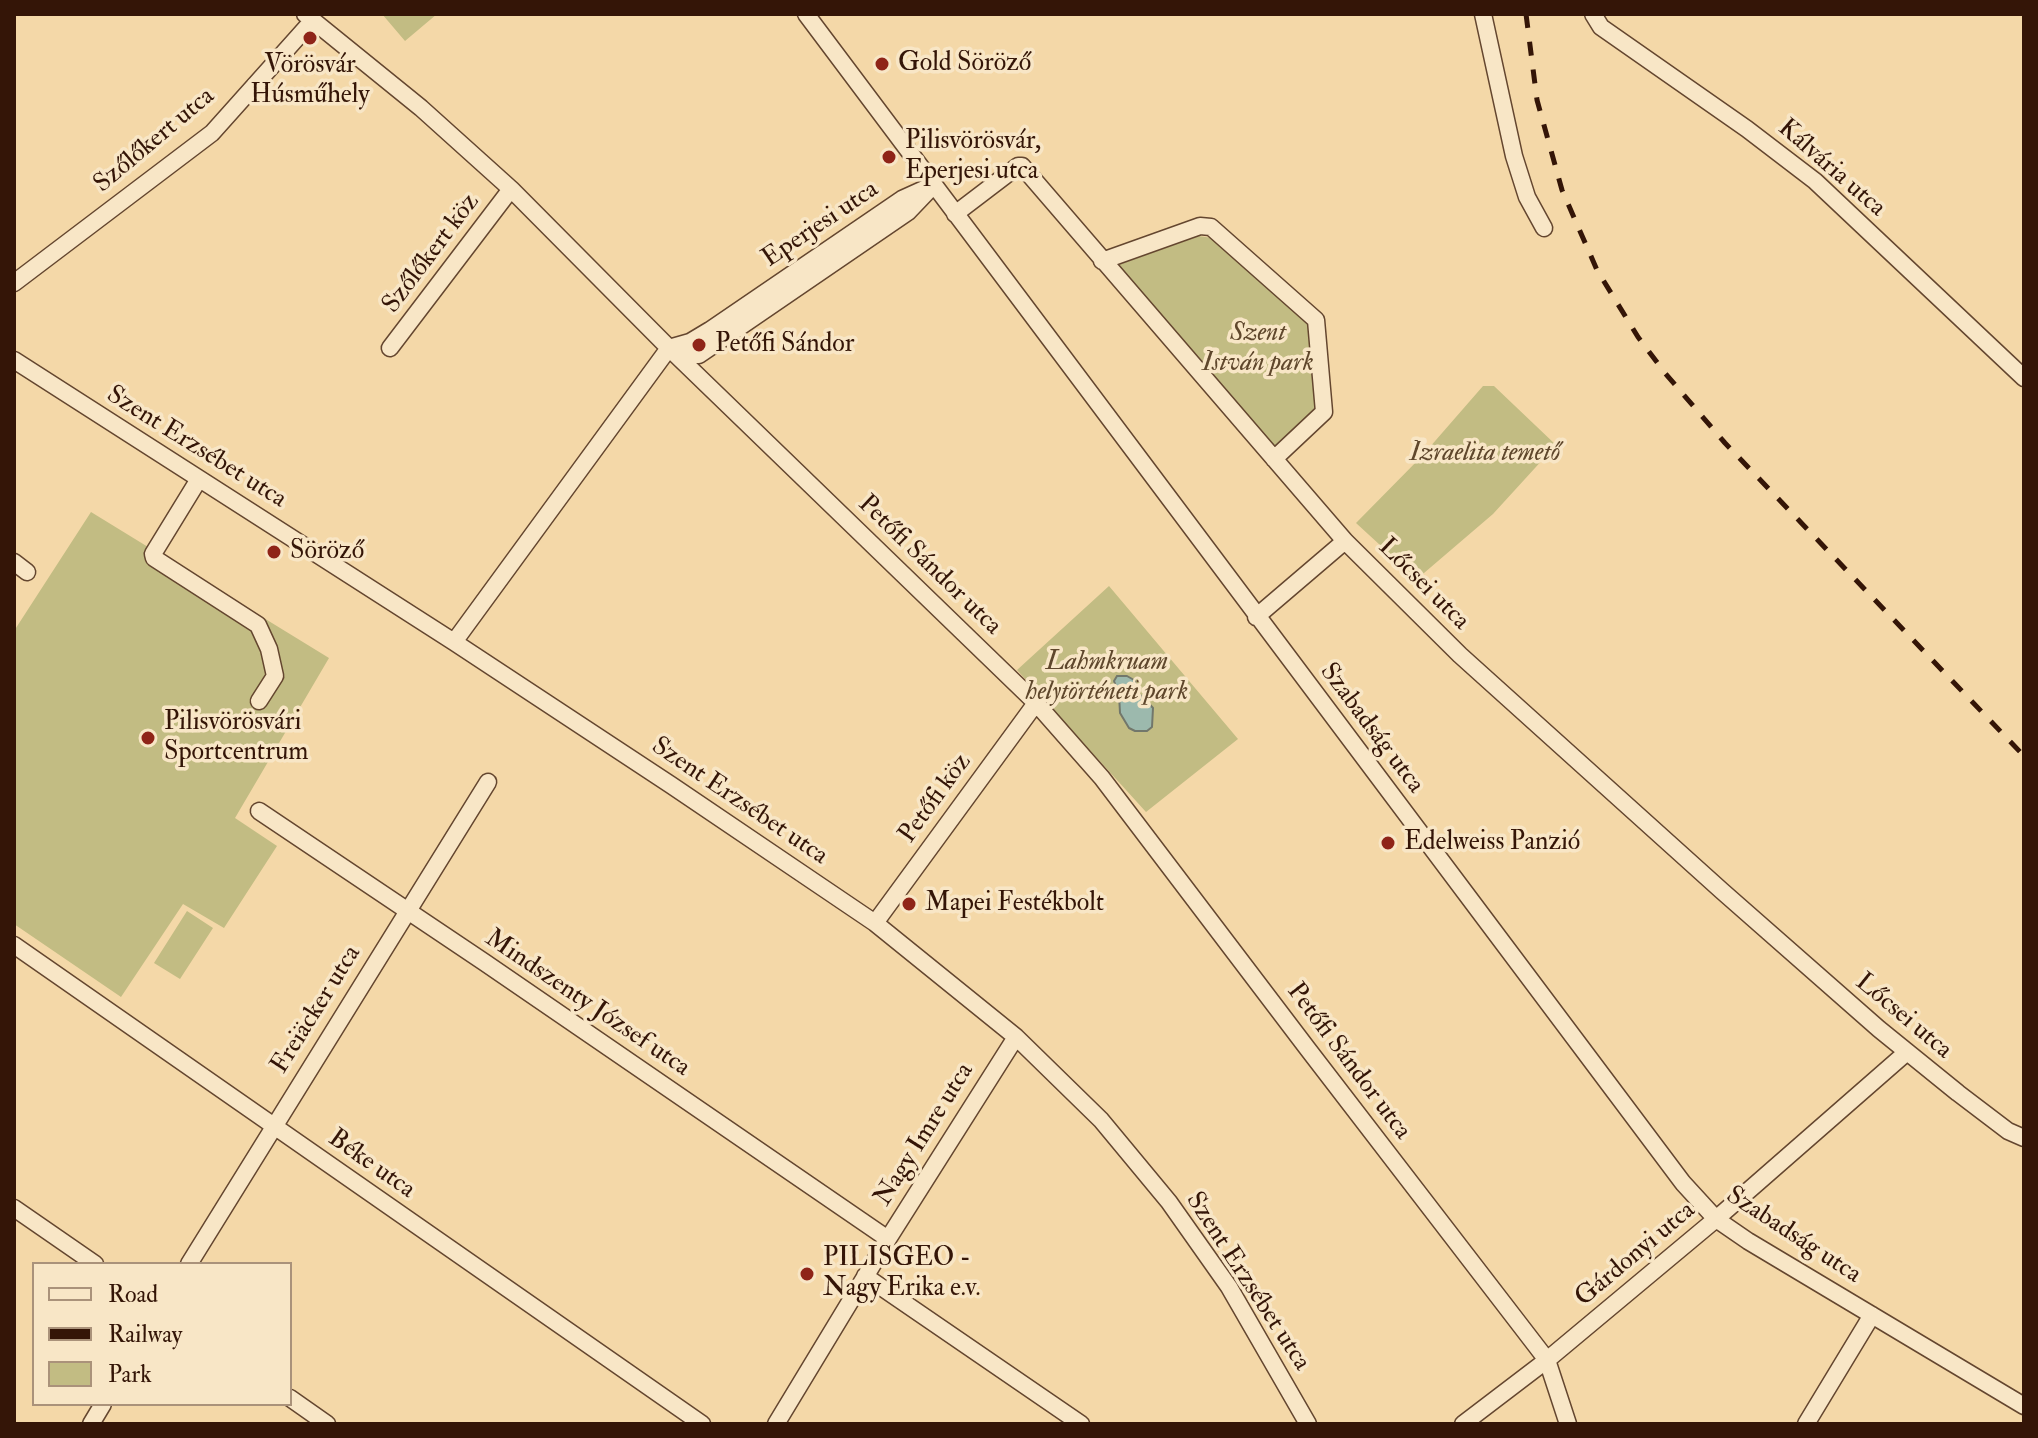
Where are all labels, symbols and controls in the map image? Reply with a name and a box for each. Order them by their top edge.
marker: Vörösvár Húsműhely [301,29,319,47]
place label: Gold Söröző [898,48,1031,80]
place label: Vörösvár Húsműhely [250,50,370,112]
marker: Gold Söröző [873,55,891,73]
street label: Szőlőkert utca [88,82,222,200]
street label: Kálvária utca [1771,114,1891,224]
place label: Pilisvörösvár, Eperjesi utca [905,126,1041,188]
marker: Pilisvörösvár, Eperjesi utca [880,148,898,166]
street label: Eperjesi utca [757,175,885,275]
street label: Szőlőkert köz [377,188,487,320]
park label: Szent István park [1202,318,1314,380]
place label: Petőfi Sándor [715,329,855,361]
marker: Petőfi Sándor [690,336,708,354]
street label: Szent Erzsébet utca [100,380,292,516]
park label: Izraelita temető [1410,438,1560,470]
street label: Petőfi Sándor utca [851,490,1007,642]
street label: Lőcsei utca [1371,533,1475,637]
place label: Söröző [290,536,364,568]
marker: Söröző [265,543,283,561]
park label: Lahmkruam helytörténeti park [1026,647,1188,708]
street label: Szabadság utca [1312,658,1430,800]
place label: Pilisvörösvári Sportcentrum [164,707,309,768]
marker: Pilisvörösvári Sportcentrum [139,729,157,747]
street label: Szent Erzsébet utca [645,731,833,873]
street label: Petőfi köz [893,748,979,850]
place label: Edelweiss Panzió [1404,827,1580,859]
marker: Edelweiss Panzió [1379,834,1397,852]
place label: Mapei Festékbolt [925,888,1104,920]
marker: Mapei Festékbolt [900,895,918,913]
street label: Mindszenty József utca [478,924,696,1084]
street label: Freiäcker utca [265,940,369,1080]
street label: Lőcsei utca [1848,967,1958,1067]
street label: Petőfi Sándor utca [1279,978,1417,1146]
street label: Nagy Imre utca [869,1058,981,1212]
street label: Béke utca [321,1124,421,1206]
street label: Szabadság utca [1720,1181,1866,1291]
street label: Szent Erzsébet utca [1178,1187,1316,1377]
street label: Gárdonyi utca [1570,1196,1702,1314]
place label: PILISGEO - Nagy Erika e.v. [823,1243,981,1304]
legend [32,1262,292,1406]
marker: PILISGEO - Nagy Erika e.v. [798,1265,816,1283]
text: Road [108,1279,158,1310]
text: Railway [108,1319,182,1350]
text: Park [108,1359,152,1390]

